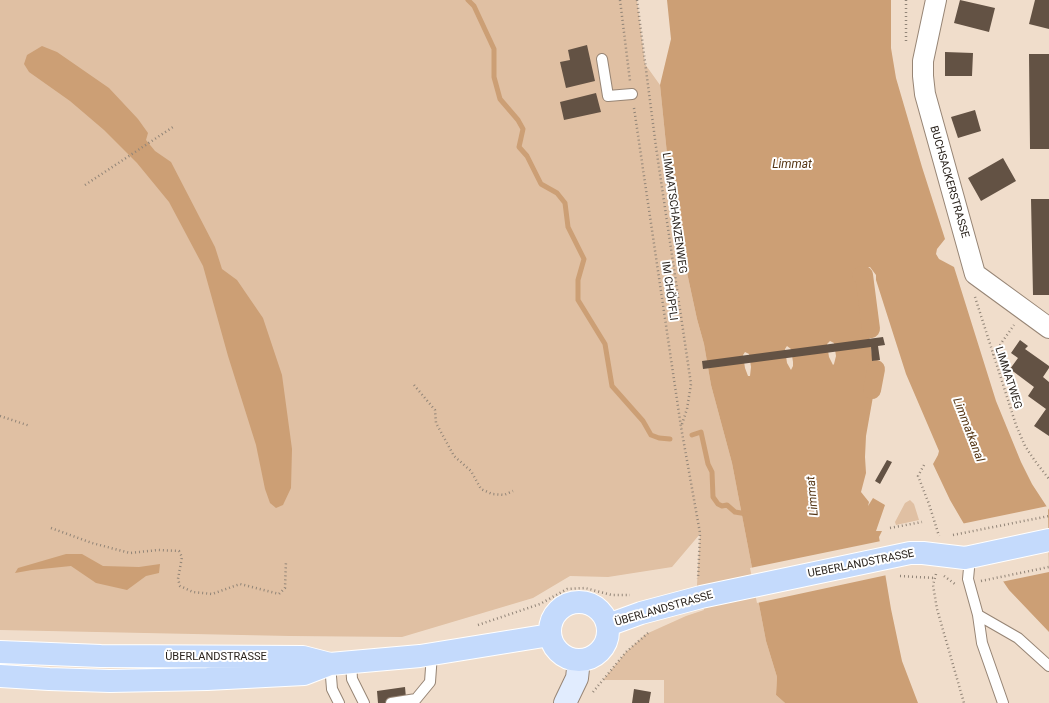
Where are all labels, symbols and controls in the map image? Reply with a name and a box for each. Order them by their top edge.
street label: BUCHSACKERSTRASSE [927,124,971,240]
street label: LIMMATSCHANZENWEG [659,152,689,274]
water label: Limmat [772,158,812,172]
street label: IM CHÖPFLI [658,260,680,322]
street label: LIMMATWEG [992,345,1024,411]
water label: Limmatkanal [949,396,987,464]
water label: Limmat [804,476,822,516]
street label: UEBERLANDSTRASSE [807,547,915,581]
street label: ÜBERLANDSTRASSE [613,589,715,629]
street label: ÜBERLANDSTRASSE [165,650,267,664]

